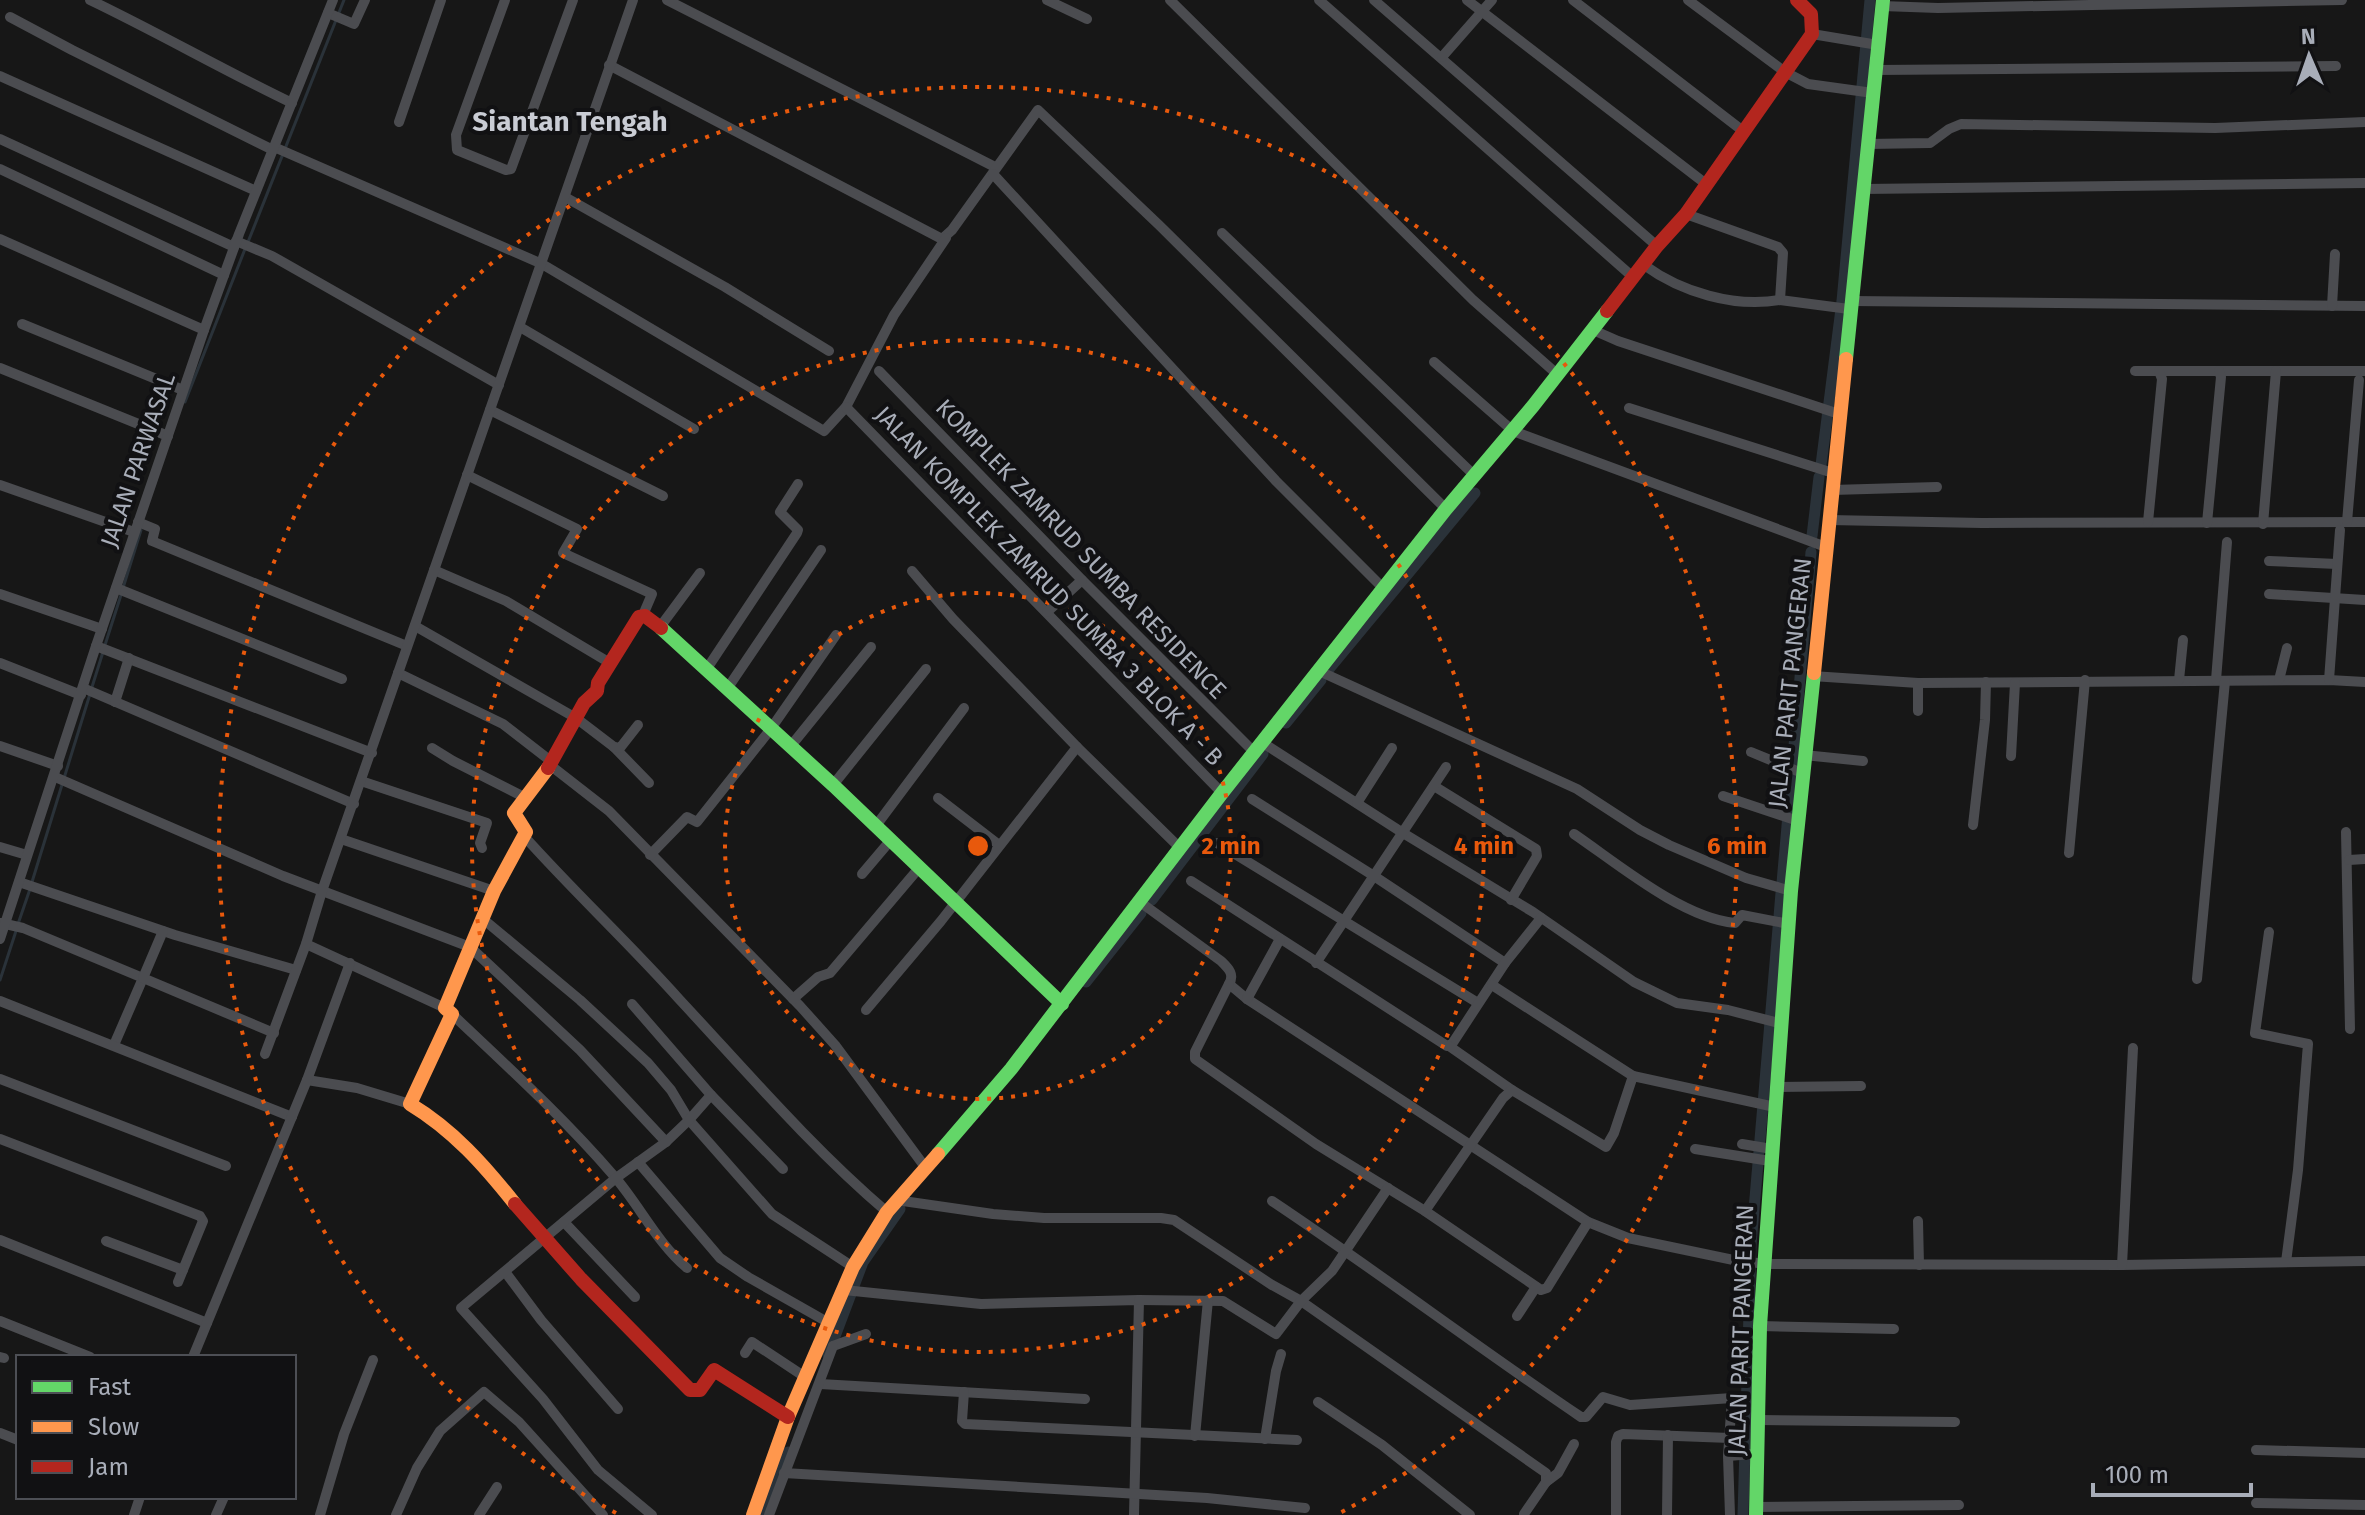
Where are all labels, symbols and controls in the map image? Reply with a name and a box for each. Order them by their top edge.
north arrow [2269,16,2349,96]
text: N [2301,23,2316,50]
district label: Siantan Tengah [472,105,668,138]
street label: JALAN PARWASAL [95,369,181,551]
street label: KOMPLEK ZAMRUD SUMBA RESIDENCE [930,393,1232,705]
street label: JALAN KOMPLEK ZAMRUD SUMBA 3 BLOK A - B [869,401,1229,771]
street label: JALAN PARIT PANGERAN [1763,556,1817,810]
centre of rings [964,832,992,860]
text: 2 min [1202,832,1261,860]
text: 4 min [1454,832,1514,860]
text: 6 min [1707,832,1767,860]
street label: JALAN PARIT PANGERAN [1723,1204,1759,1456]
legend [16,1355,296,1499]
text: Fast [88,1373,131,1401]
text: Slow [88,1413,139,1441]
scale bar [2093,1447,2251,1497]
text: Jam [88,1453,129,1481]
text: 100 m [2105,1461,2169,1489]

